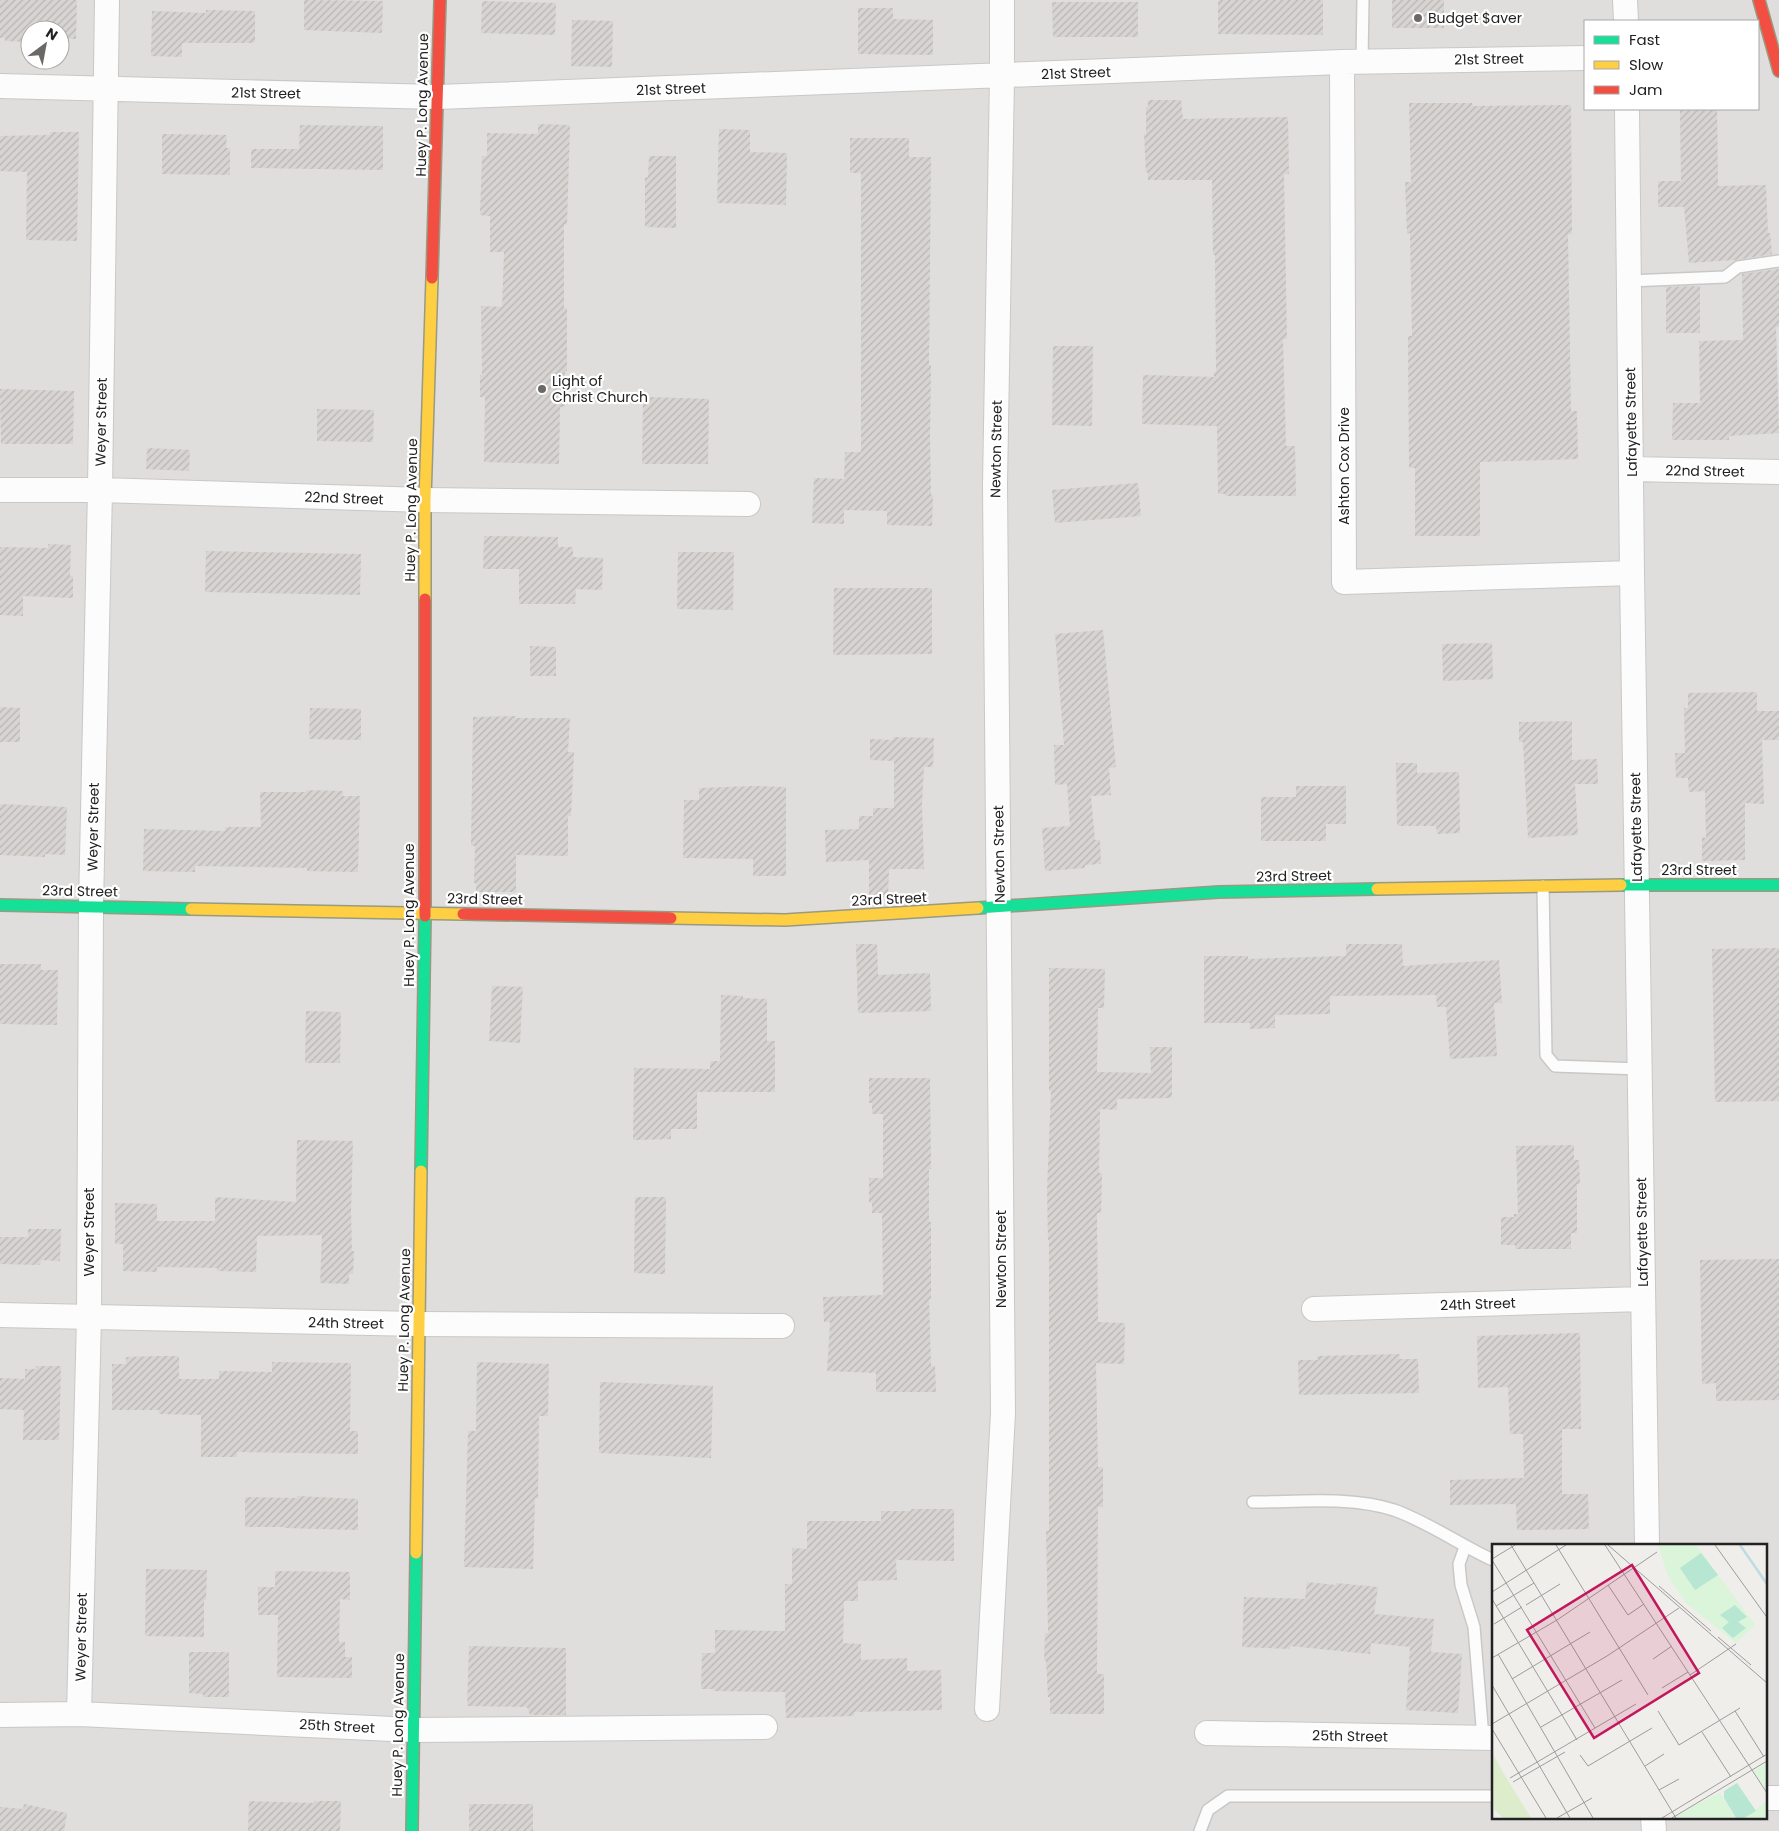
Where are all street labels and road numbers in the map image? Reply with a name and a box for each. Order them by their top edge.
street label: Huey P. Long Avenue [411,33,433,177]
street label: 21st Street [1454,48,1524,70]
street label: 21st Street [1041,62,1111,84]
street label: 21st Street [636,78,706,100]
street label: 21st Street [231,82,301,104]
street label: Lafayette Street [1620,367,1642,477]
street label: Weyer Street [90,377,112,467]
street label: Newton Street [985,400,1007,498]
street label: Ashton Cox Drive [1334,407,1354,525]
street label: Huey P. Long Avenue [400,438,422,582]
street label: 22nd Street [1665,460,1745,482]
street label: 22nd Street [304,487,384,509]
street label: Lafayette Street [1625,772,1647,882]
street label: Weyer Street [82,782,104,872]
street label: Newton Street [988,805,1010,903]
street label: Huey P. Long Avenue [399,843,419,987]
street label: 23rd Street [1661,860,1737,880]
street label: 23rd Street [1256,865,1332,887]
street label: 23rd Street [42,880,118,902]
street label: 23rd Street [851,887,927,911]
street label: 23rd Street [447,888,523,910]
street label: Lafayette Street [1631,1177,1653,1287]
street label: Weyer Street [79,1188,99,1276]
street label: Newton Street [991,1210,1011,1308]
street label: Huey P. Long Avenue [393,1248,415,1392]
street label: 24th Street [1440,1293,1516,1315]
street label: 24th Street [308,1312,384,1334]
street label: Weyer Street [70,1592,92,1682]
street label: Huey P. Long Avenue [387,1653,409,1797]
street label: 25th Street [299,1714,375,1738]
street label: 25th Street [1312,1725,1388,1747]

